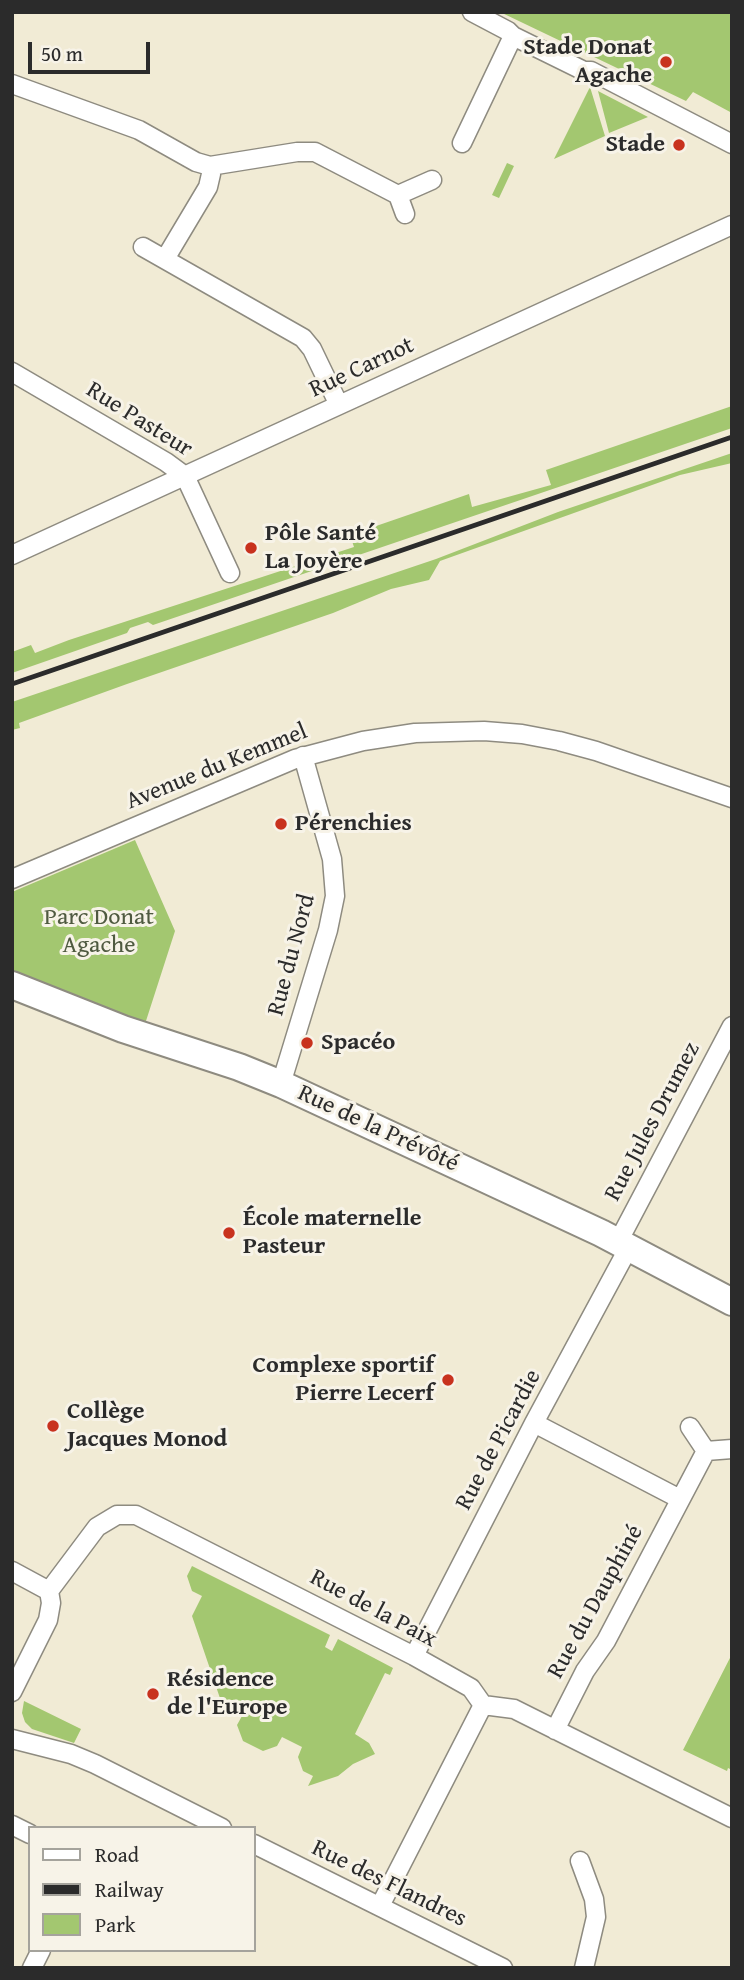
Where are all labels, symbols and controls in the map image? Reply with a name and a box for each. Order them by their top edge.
scale bar [32,28,154,72]
place label: Stade Donat Agache [523,34,652,90]
text: 50 m [41,38,83,69]
marker: Stade Donat Agache [658,54,674,70]
place label: Stade [605,131,665,159]
marker: Stade [671,137,687,153]
street label: Rue Carnot [305,331,419,405]
street label: Rue Pasteur [81,376,197,464]
place label: Pôle Santé La Joyère [265,520,376,576]
marker: Pôle Santé La Joyère [243,540,259,556]
street label: Avenue du Kemmel [122,718,312,816]
place label: Pérenchies [295,810,412,838]
marker: Pérenchies [273,816,289,832]
street label: Rue du Nord [262,891,322,1019]
park label: Parc Donat Agache [44,904,154,960]
place label: Spacéo [321,1029,395,1057]
marker: Spacéo [299,1035,315,1051]
street label: Rue Jules Drumez [599,1038,707,1206]
street label: Rue de la Prévôté [293,1079,463,1179]
place label: École maternelle Pasteur [243,1205,422,1261]
marker: École maternelle Pasteur [221,1225,237,1241]
place label: Complexe sportif Pierre Lecerf [253,1352,434,1408]
street label: Rue de Picardie [450,1365,548,1515]
marker: Complexe sportif Pierre Lecerf [440,1372,456,1388]
place label: Collège Jacques Monod [67,1398,227,1454]
marker: Collège Jacques Monod [45,1418,61,1434]
street label: Rue du Dauphiné [542,1520,650,1684]
street label: Rue de la Paix [305,1564,441,1654]
place label: Résidence de l'Europe [167,1666,287,1722]
marker: Résidence de l'Europe [145,1686,161,1702]
legend [28,1826,256,1952]
street label: Rue des Flandres [307,1834,471,1934]
text: Road [95,1839,139,1870]
text: Railway [95,1874,164,1905]
text: Park [95,1909,136,1940]

